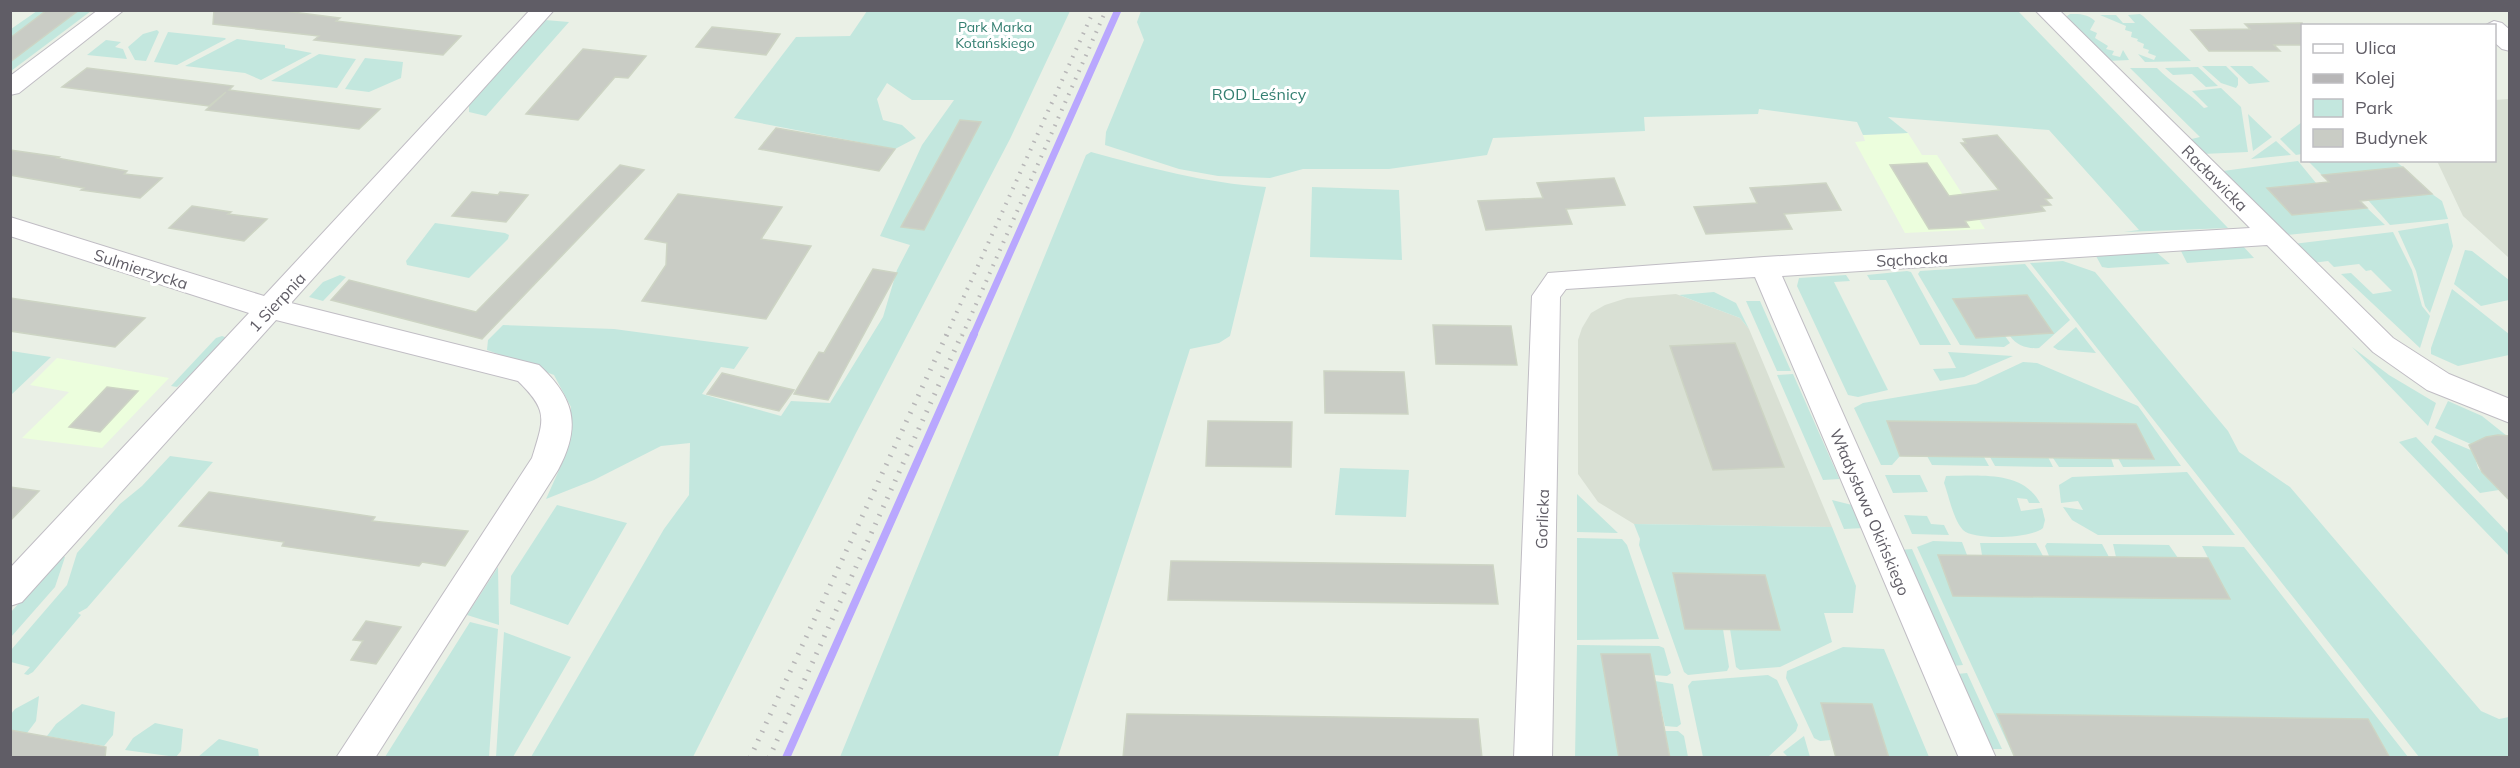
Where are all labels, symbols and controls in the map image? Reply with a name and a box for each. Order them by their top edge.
park label: Park Marka Kotańskiego [955,18,1035,52]
legend [2301,24,2496,162]
text: Ulica [2355,36,2396,59]
text: Kolej [2355,66,2395,89]
park label: ROD Leśnicy [1212,84,1307,104]
text: Park [2355,96,2394,119]
text: Budynek [2355,126,2428,149]
street label: Racławicka [2178,141,2252,215]
street label: Sulmierzycka [91,244,191,294]
street label: Sąchocka [1876,247,1948,271]
street label: 1 Sierpnia [244,268,310,336]
street label: Władysława Okińskiego [1826,426,1914,598]
street label: Gorlicka [1531,489,1553,549]

